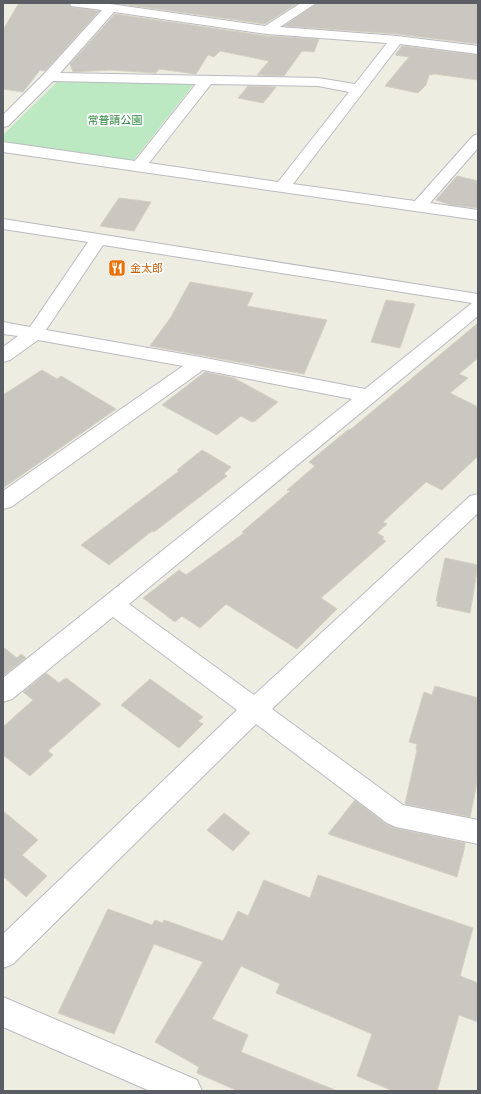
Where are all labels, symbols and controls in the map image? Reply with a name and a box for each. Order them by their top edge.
park label: 常普請公園 [88,114,143,127]
restaurant icon: 金太郎 [107,258,127,278]
place label: 金太郎 [130,262,163,275]

